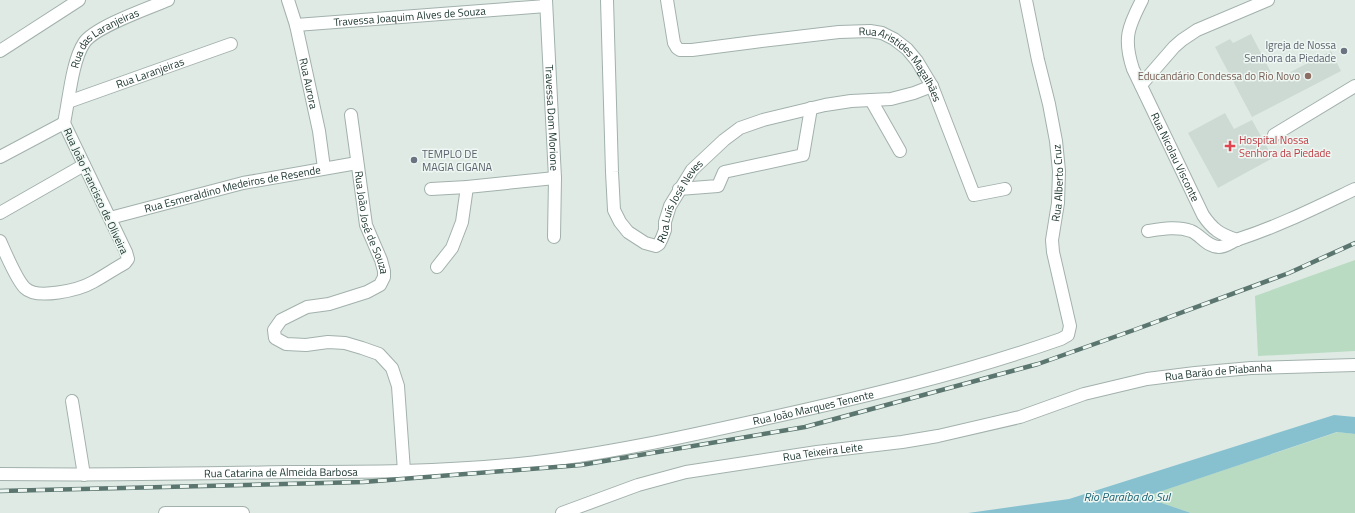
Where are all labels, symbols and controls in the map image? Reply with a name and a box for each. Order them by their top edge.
street label: Travessa Joaquim Alves de Souza [333,3,487,30]
street label: Rua das Laranjeiras [66,4,141,70]
street label: Rua Aristides Magalhães [858,23,945,104]
place label: Igreja de Nossa Senhora da Piedade [1244,37,1336,66]
marker: Igreja de Nossa Senhora da Piedade [1339,46,1349,56]
street label: Rua Laranjeiras [114,53,186,92]
street label: Rua Aurora [295,56,322,111]
street label: Travessa Dom Morione [541,64,563,172]
place label: Educandário Condessa do Rio Novo [1138,68,1300,84]
marker: Educandário Condessa do Rio Novo [1303,71,1313,81]
street label: Rua Nicolau Visconte [1147,110,1204,205]
street label: Rua João Francisco de Oliveira [60,125,133,257]
place label: Hospital Nossa Senhora da Piedade [1239,132,1331,161]
marker: Hospital Nossa Senhora da Piedade [1224,140,1236,152]
street label: Rua Alberto Cruz [1047,144,1067,223]
place label: TEMPLO DE MAGIA CIGANA [422,146,493,175]
marker: TEMPLO DE MAGIA CIGANA [409,155,419,165]
street label: Rua Luís José Neves [653,156,706,246]
street label: Rua Esmeraldino Medeiros de Resende [143,161,322,217]
street label: Rua João José de Souza [351,170,392,275]
street label: Rua Barão de Piabanha [1164,359,1273,385]
street label: Rua João Marques Tenente [751,386,876,429]
street label: Rua Teixeira Leite [782,439,864,465]
street label: Rua Catarina de Almeida Barbosa [204,464,358,481]
water label: Rio Paraíba do Sul [1084,487,1172,506]

